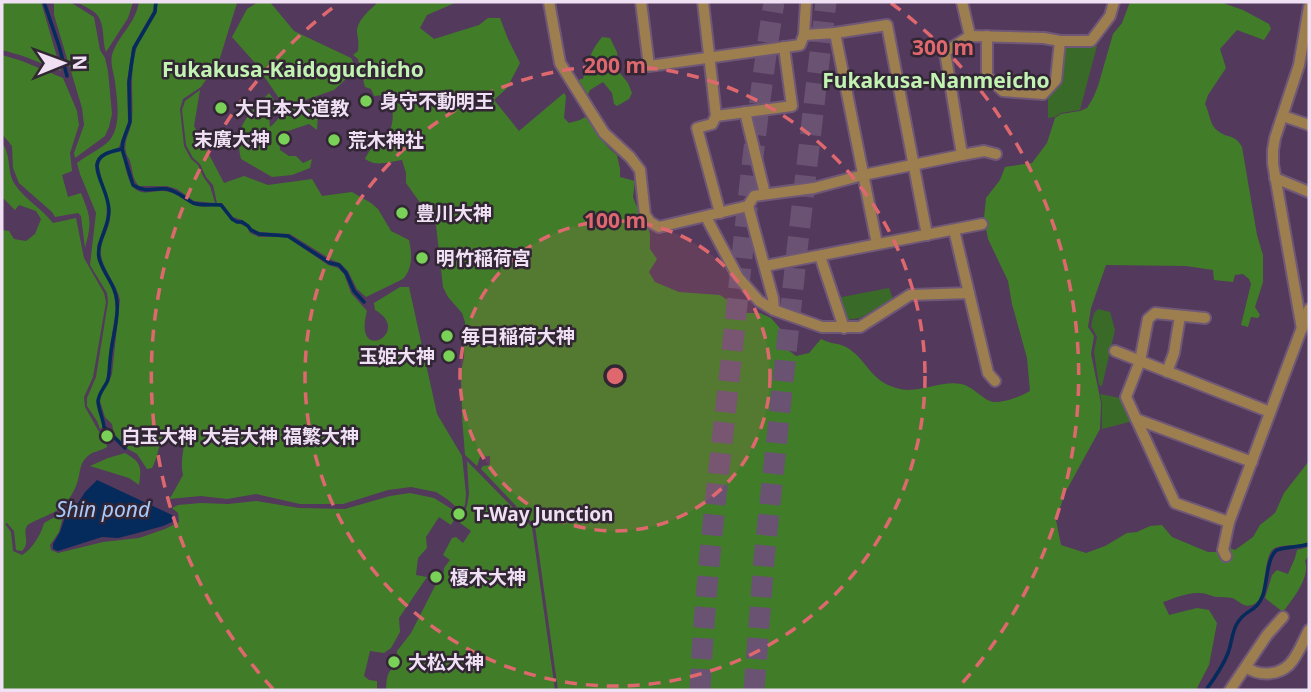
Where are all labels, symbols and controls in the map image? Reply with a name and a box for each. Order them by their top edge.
north arrow [28,28,98,98]
text: 300 m [912,33,974,61]
text: 200 m [584,51,646,79]
text: N [67,55,93,71]
district label: Fukakusa-Kaidoguchicho [162,55,424,83]
district label: Fukakusa-Nanmeicho [822,66,1050,94]
place label: 身守不動明王 [380,88,494,114]
marker: 身守不動明王 [358,93,374,109]
place label: 大日本大道教 [235,95,350,121]
marker: 大日本大道教 [213,100,229,116]
place label: 末廣大神 [194,126,270,152]
place label: 荒木神社 [348,127,424,153]
marker: 末廣大神 [276,131,292,147]
marker: 荒木神社 [326,132,342,148]
place label: 豊川大神 [416,200,492,226]
marker: 豊川大神 [394,205,410,221]
text: 100 m [584,206,646,234]
place label: 明竹稲荷宮 [436,245,531,271]
marker: 明竹稲荷宮 [414,250,430,266]
place label: 毎日稲荷大神 [461,323,575,349]
marker: 毎日稲荷大神 [439,328,455,344]
place label: 玉姫大神 [359,343,435,369]
marker: 玉姫大神 [441,348,457,364]
centre of rings [603,364,627,388]
place label: 白玉大神 大岩大神 福繁大神 [121,423,359,449]
marker: 白玉大神 大岩大神 福繁大神 [99,428,115,444]
water label: Shin pond [56,495,151,523]
place label: T-Way Junction [473,501,613,527]
marker: T-Way Junction [451,506,467,522]
place label: 榎木大神 [450,564,526,590]
marker: 榎木大神 [428,569,444,585]
place label: 大松大神 [408,649,484,675]
marker: 大松大神 [386,654,402,670]

